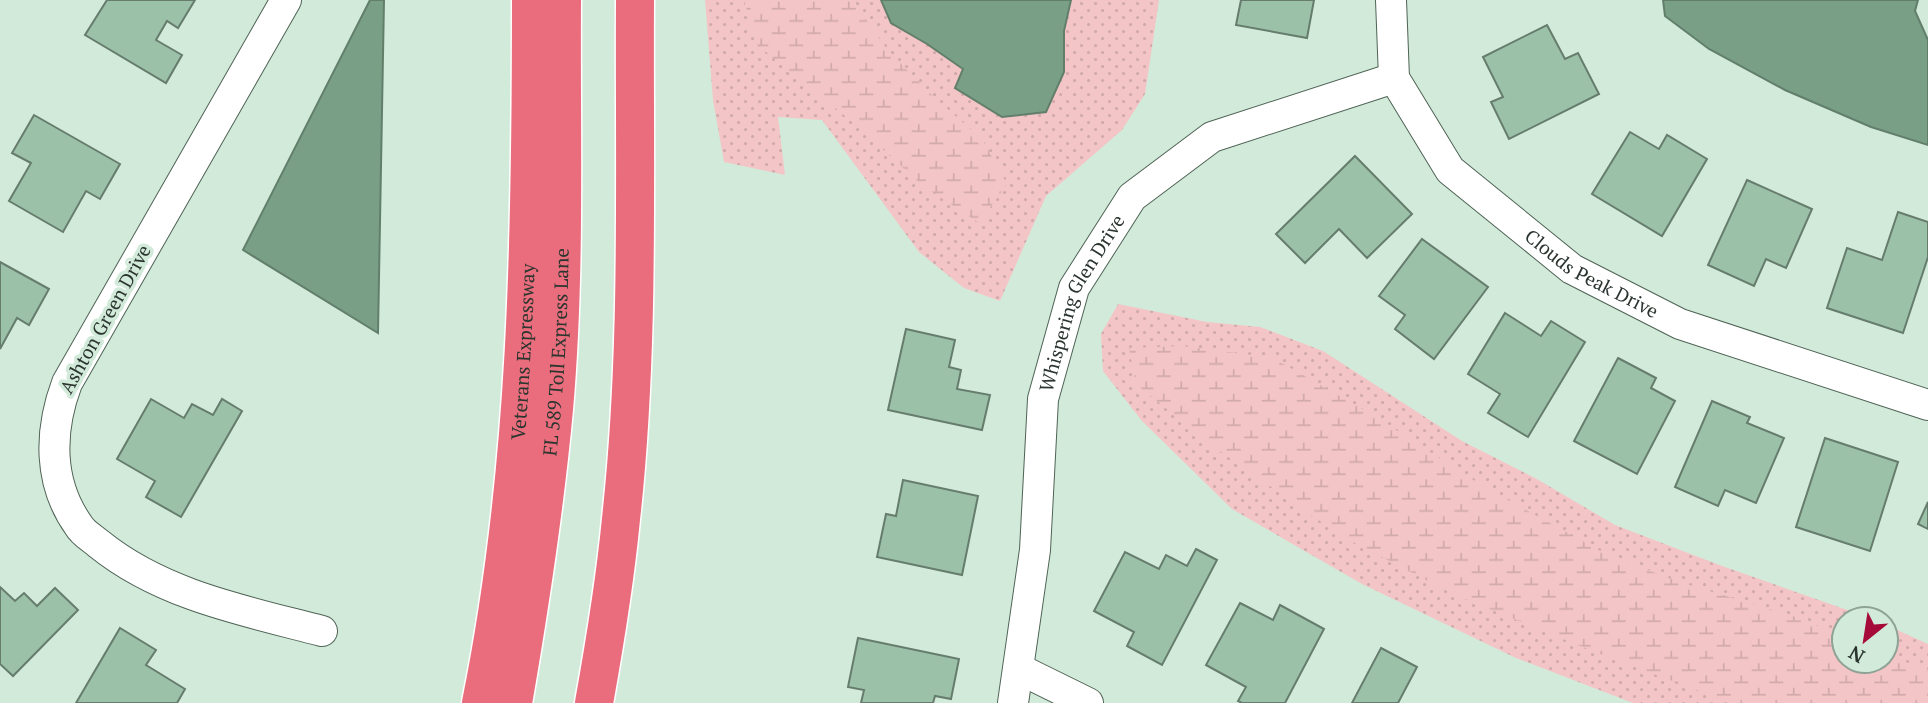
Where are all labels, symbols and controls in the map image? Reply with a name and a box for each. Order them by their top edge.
street label: Whispering Glen Drive [1033,209,1130,394]
street label: Clouds Peak Drive [1520,223,1663,323]
street label: Ashton Green Drive [53,240,156,398]
street label: FL 589 Toll Express Lane [536,248,574,457]
street label: Veterans Expressway [505,263,540,441]
north arrow [1830,605,1900,675]
text: N [1843,640,1869,670]

